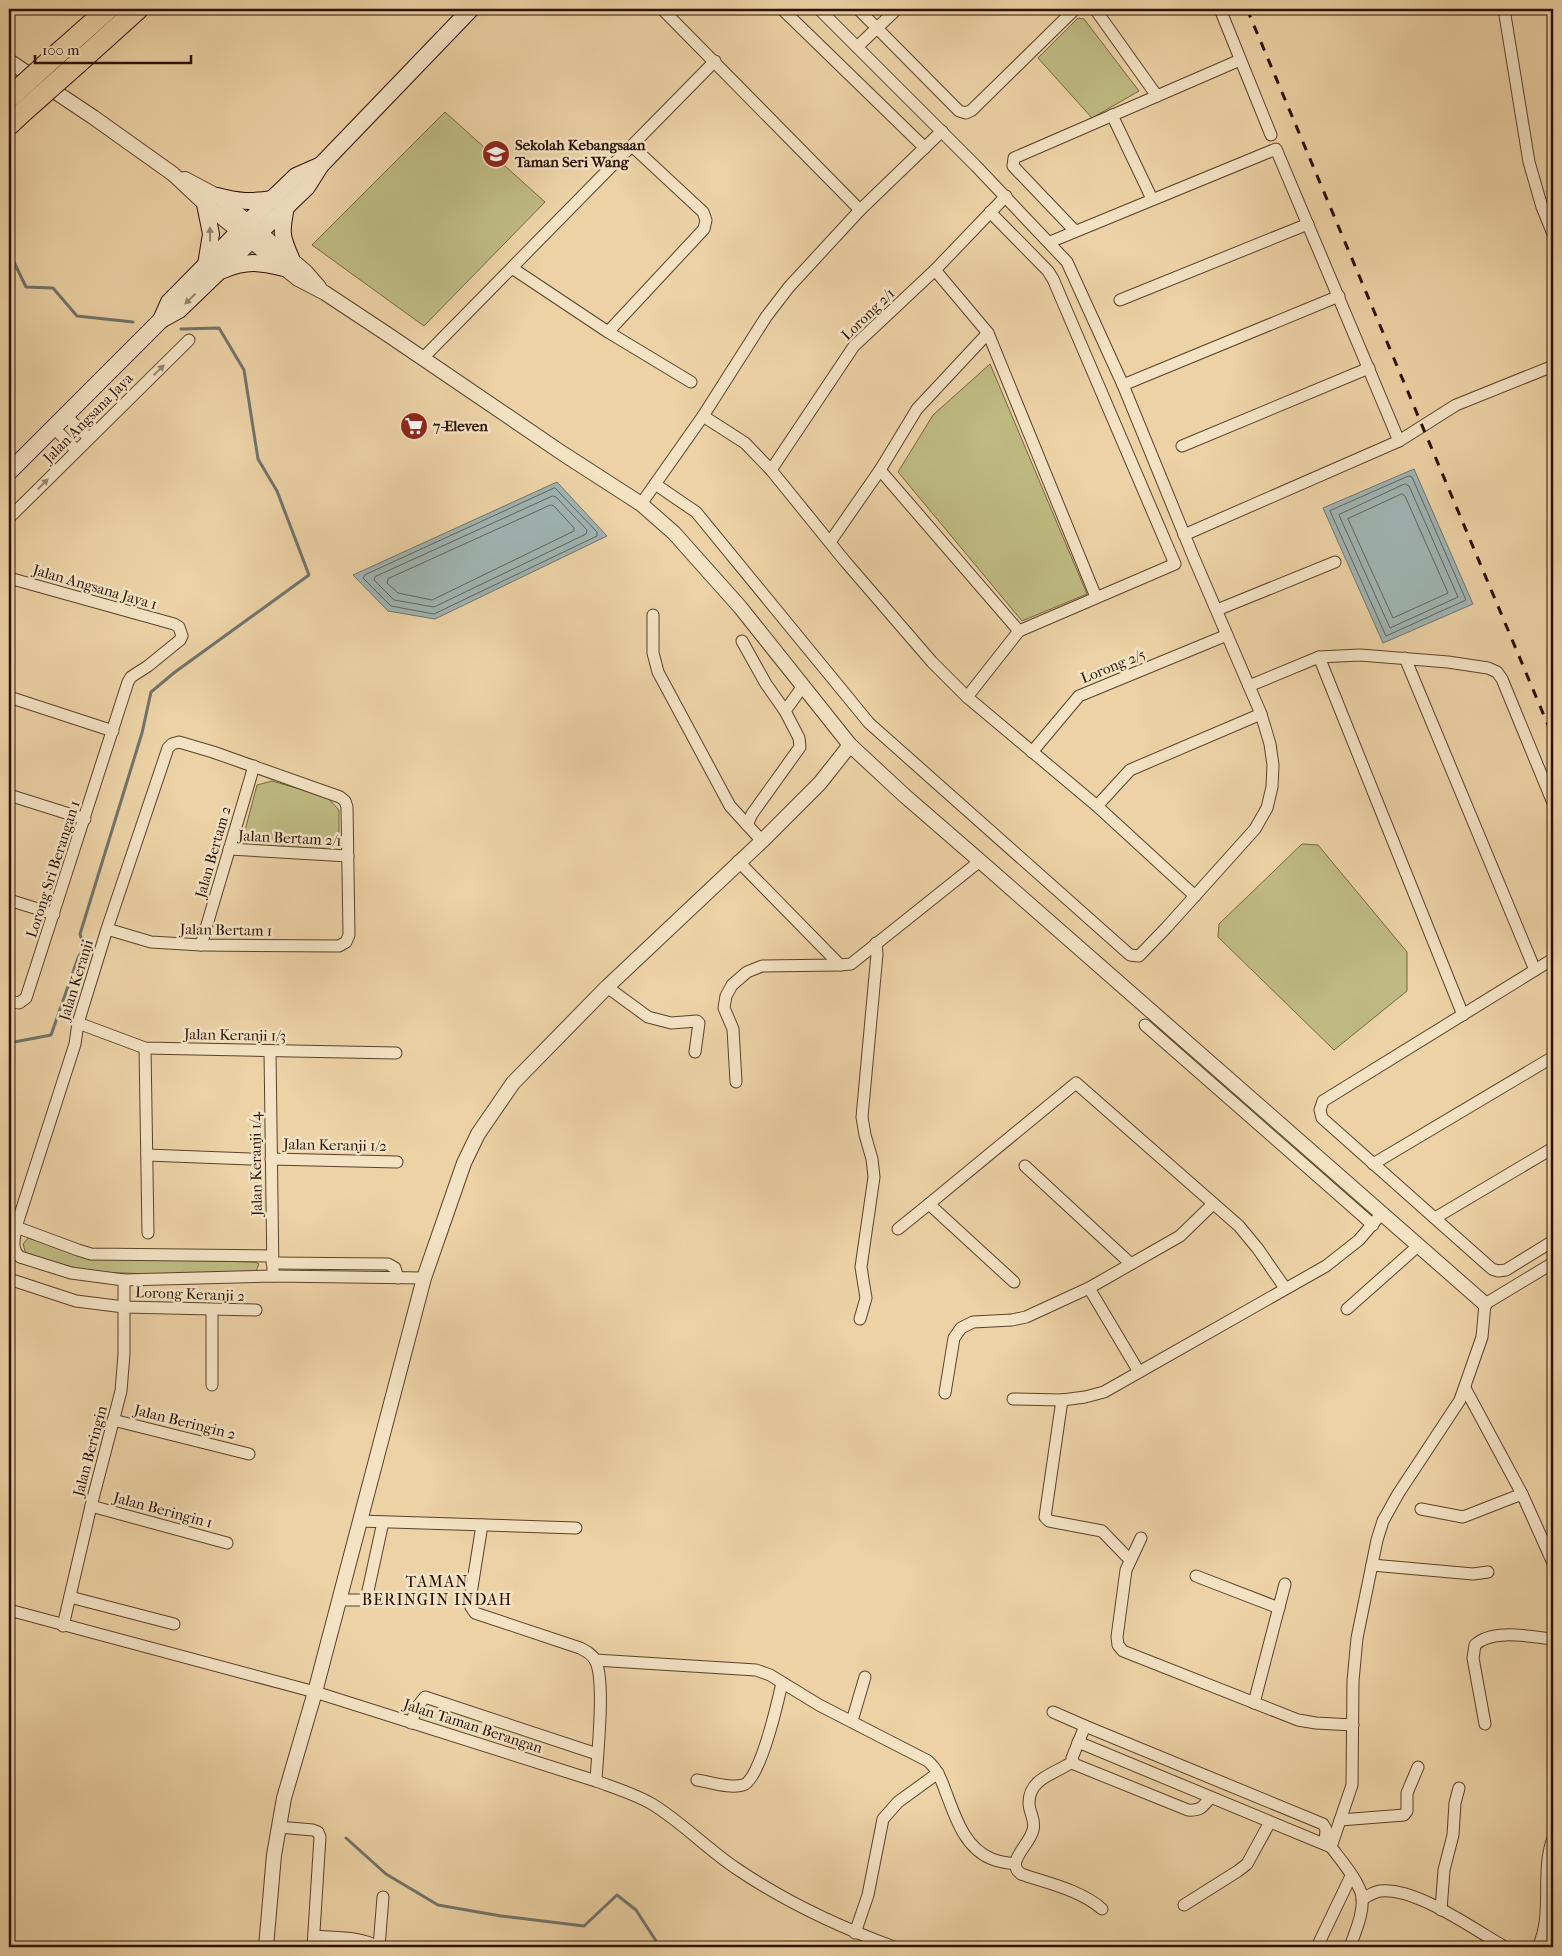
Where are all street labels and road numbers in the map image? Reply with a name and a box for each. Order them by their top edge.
street label: Lorong 2/1 [838,284,898,344]
street label: Jalan Angsana Jaya [39,369,137,467]
street label: Jalan Angsana Jaya 1 [30,560,159,613]
street label: Lorong 2/5 [1078,645,1148,687]
street label: Lorong Sri Berangan 1 [22,798,84,940]
street label: Jalan Bertam 2 [191,804,235,901]
street label: Jalan Bertam 2/1 [237,826,342,850]
street label: Jalan Bertam 1 [179,920,272,940]
street label: Jalan Keranji [55,937,97,1024]
street label: Jalan Keranji 1/3 [183,1025,286,1045]
street label: Jalan Keranji 1/4 [246,1111,266,1217]
street label: Jalan Keranji 1/2 [282,1135,387,1155]
street label: Lorong Keranji 2 [135,1283,245,1305]
street label: Jalan Beringin 2 [131,1400,238,1443]
street label: Jalan Beringin [69,1403,111,1499]
street label: Jalan Beringin 1 [111,1488,214,1532]
street label: Jalan Taman Berangan [400,1695,545,1757]

